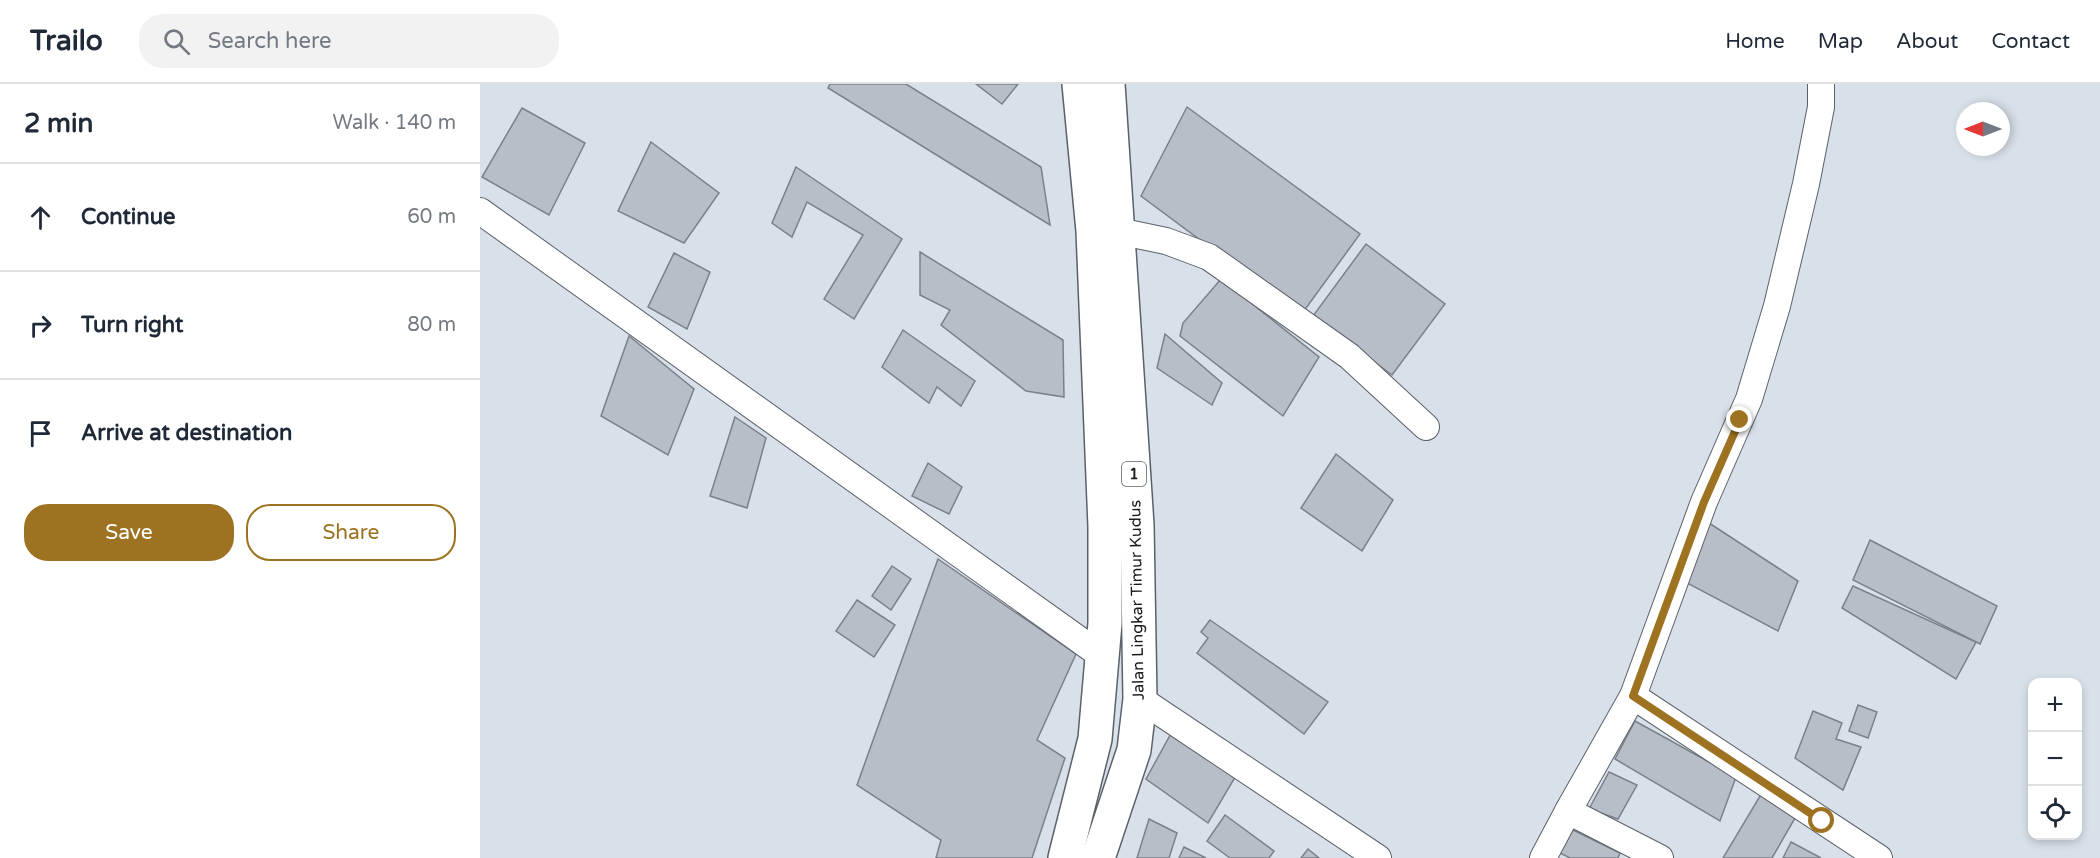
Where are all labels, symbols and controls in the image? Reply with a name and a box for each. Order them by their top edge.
search box [139,14,559,68]
text: Trailo [30,24,103,58]
icon: search [160,25,193,58]
text: Search here [208,28,332,54]
text: Home [1725,29,1785,54]
text: Map [1818,29,1863,54]
text: About [1896,29,1958,54]
text: Contact [1991,29,2070,54]
north arrow [1956,102,2010,156]
text: 2 min [24,108,93,139]
text: Walk · 140 m [333,111,456,135]
icon: ahead [24,201,57,234]
text: Continue [81,204,176,230]
text: 60 m [407,205,456,229]
icon: right [24,309,57,342]
text: Turn right [81,312,183,338]
text: 80 m [407,313,456,337]
route end [1726,406,1752,432]
icon: arrive [24,417,57,450]
text: Arrive at destination [81,420,292,446]
road number: 1 [1122,462,1146,486]
street label: Jalan Lingkar Timur Kudus [1125,500,1149,700]
button: Save [24,504,234,561]
button: Share [246,504,456,561]
map controls [2028,678,2082,840]
button: + [2028,678,2082,732]
button: − [2028,732,2082,786]
button: locate [2028,786,2082,840]
route start [1808,807,1834,833]

